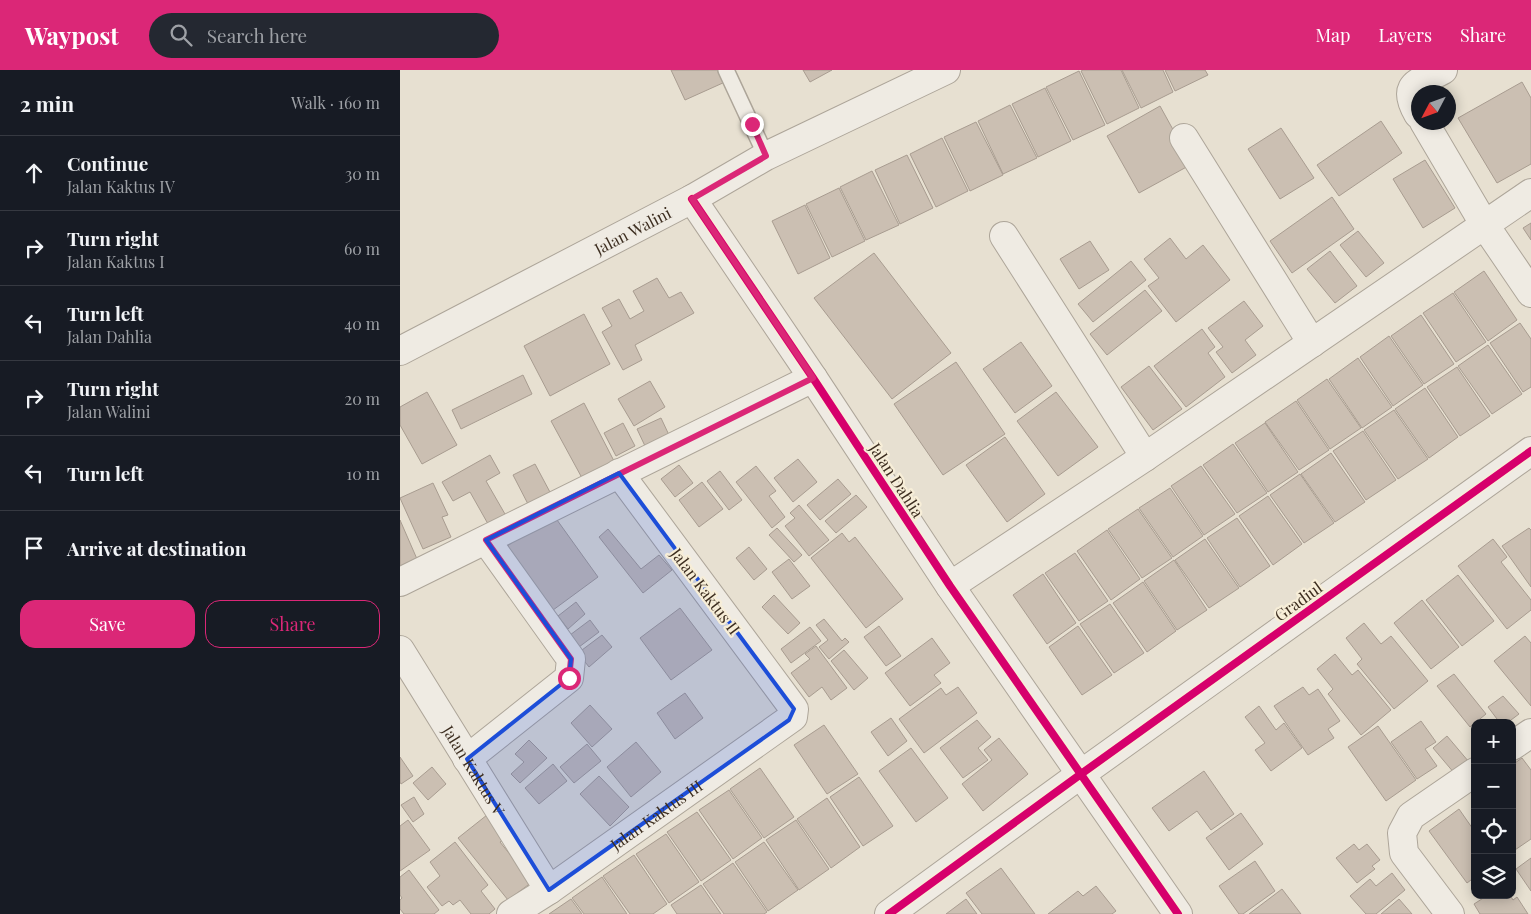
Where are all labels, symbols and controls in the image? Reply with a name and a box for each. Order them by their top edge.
search box [149,13,499,58]
text: Waypost [25,19,119,51]
icon: search [167,21,195,49]
text: Search here [207,22,307,48]
text: Map [1315,23,1350,47]
text: Layers [1378,23,1432,47]
text: Share [1460,23,1506,47]
north arrow [1411,85,1456,130]
text: 2 min [20,89,74,117]
text: Walk · 160 m [291,92,380,113]
route end [741,113,764,136]
text: Continue [67,150,148,176]
icon: ahead [20,159,48,187]
text: 30 m [345,163,380,184]
text: Jalan Kaktus IV [67,176,175,197]
street label: Jalan Walini [590,201,675,259]
text: Turn right [67,225,159,251]
icon: right [20,234,48,262]
text: 60 m [344,238,380,259]
text: Jalan Kaktus I [67,251,165,272]
text: Turn left [67,300,144,326]
icon: left [20,309,48,337]
text: 40 m [344,313,380,334]
text: Jalan Dahlia [67,326,152,347]
text: Turn right [67,375,159,401]
icon: right [20,384,48,412]
text: 20 m [345,388,380,409]
text: Jalan Walini [67,401,151,422]
street label: Jalan Dahlia [864,438,929,521]
icon: left [20,459,48,487]
text: Turn left [67,460,144,486]
text: 10 m [346,463,380,484]
icon: arrive [20,534,48,562]
text: Arrive at destination [67,535,247,561]
street label: Jalan Kaktus II [666,543,745,638]
street label: Gradiul [1270,576,1326,625]
button: Save [20,600,195,648]
button: Share [205,600,380,648]
route start [558,667,581,690]
map controls [1471,719,1516,899]
button: + [1471,719,1516,764]
street label: Jalan Kaktus V [438,720,511,819]
button: − [1471,764,1516,809]
street label: Jalan Kaktus III [605,774,706,855]
button: locate [1471,809,1516,854]
button: layers [1471,854,1516,899]

